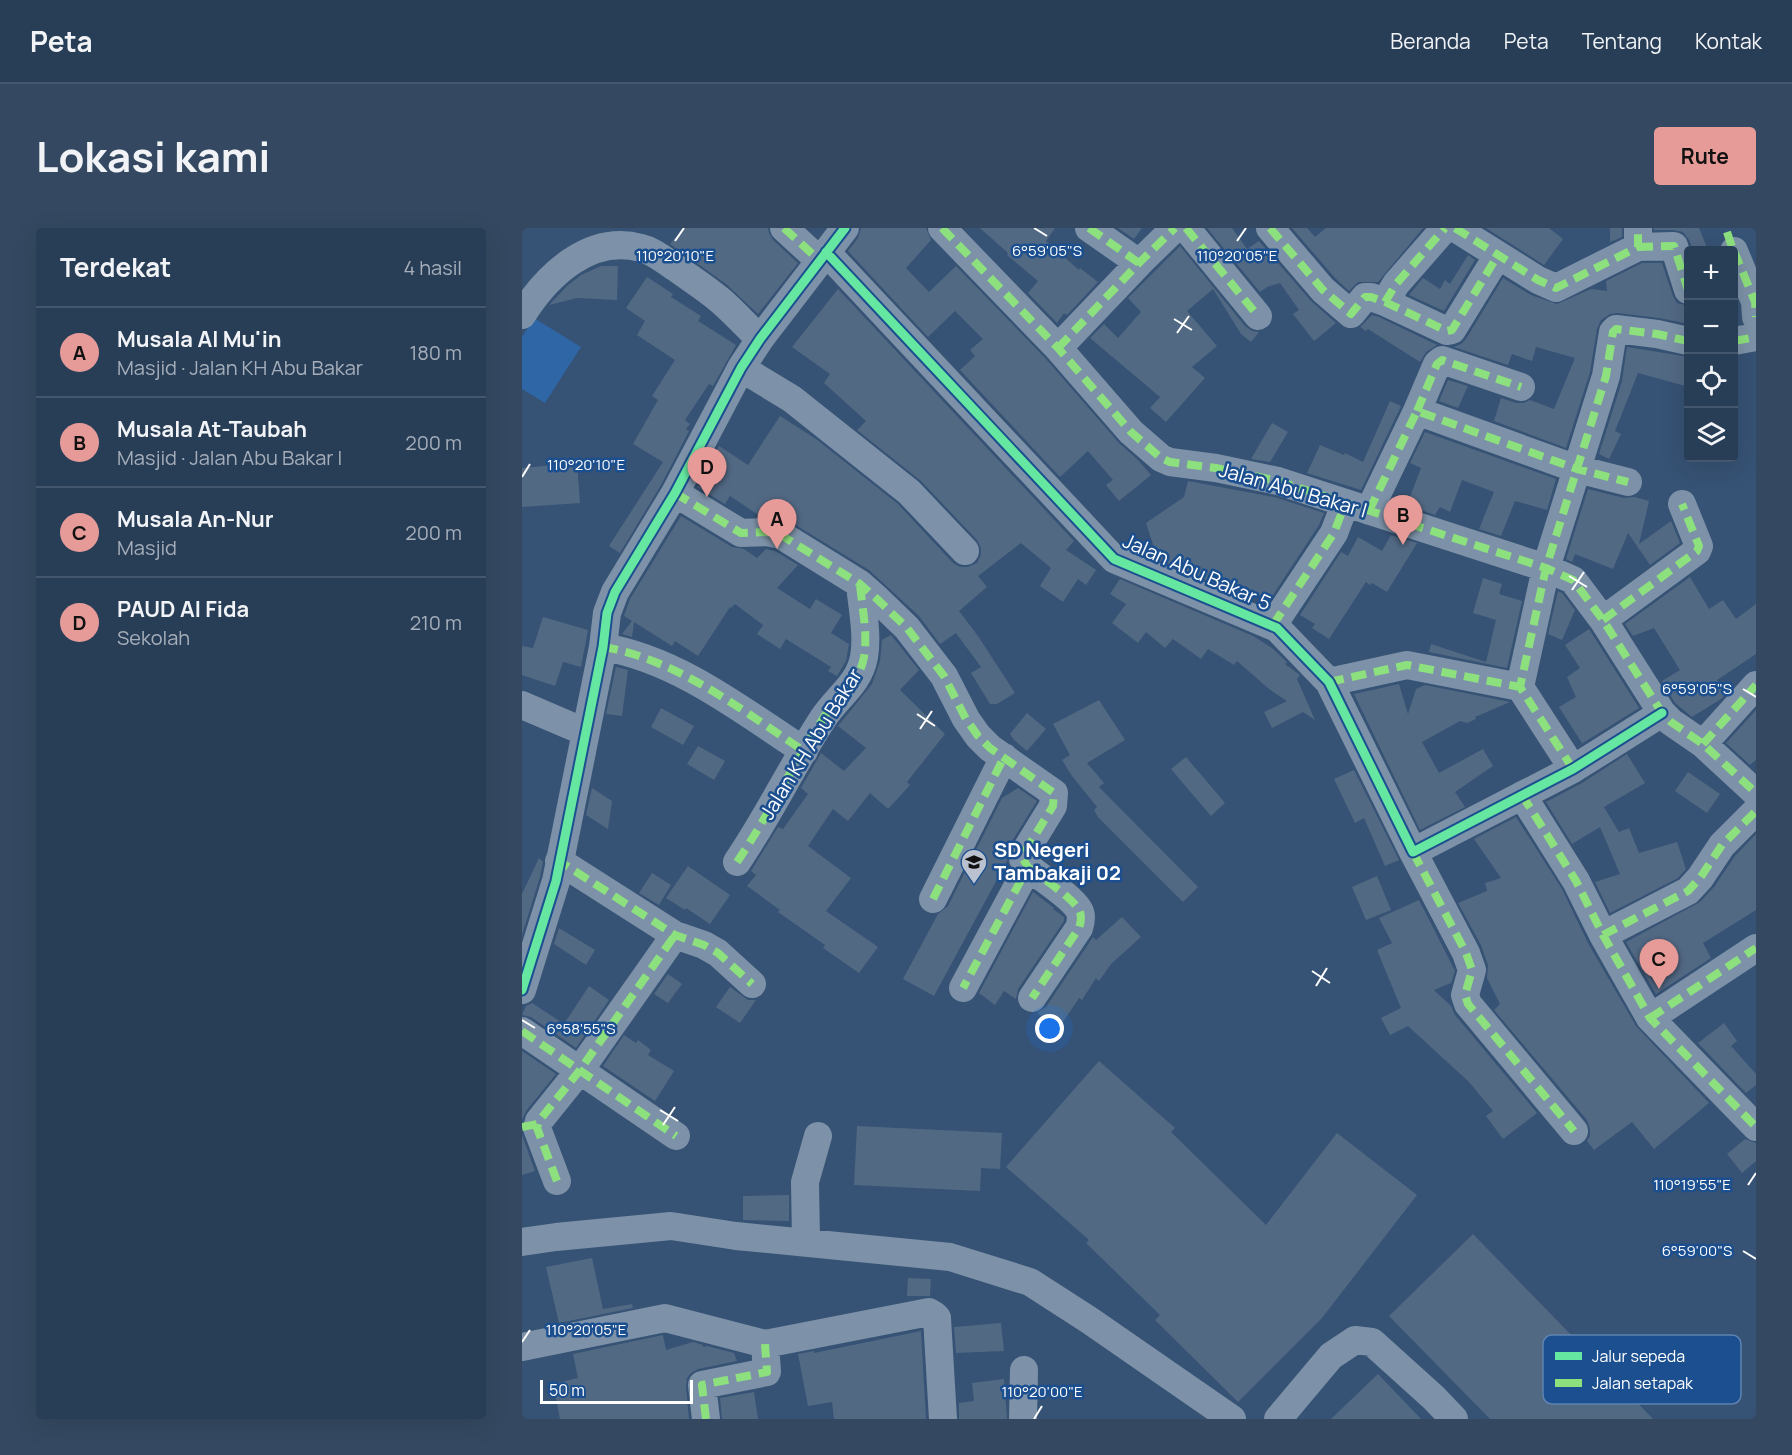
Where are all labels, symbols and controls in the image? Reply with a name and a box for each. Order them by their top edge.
text: Peta [30,22,93,60]
text: Beranda [1390,27,1471,55]
text: Peta [1504,27,1549,55]
text: Tentang [1582,27,1662,55]
text: Kontak [1695,27,1762,55]
text: Lokasi kami [36,127,270,185]
button: Rute [1654,127,1756,185]
text: 6°59'05"S [1012,240,1082,261]
text: 110°20'10"E [636,245,714,266]
text: 110°20'05"E [1197,245,1277,266]
map controls [1684,246,1738,462]
button: + [1684,246,1738,300]
text: Terdekat [60,249,171,285]
text: 4 hasil [403,254,462,281]
button: − [1684,300,1738,354]
text: Musala Al Mu'in [117,324,282,354]
text: A [73,339,86,366]
text: 180 m [409,339,462,366]
text: Masjid · Jalan KH Abu Bakar [117,354,363,381]
button: locate [1684,354,1738,408]
button: layers [1684,408,1738,462]
text: Musala At-Taubah [117,414,307,444]
text: B [73,429,86,456]
text: 200 m [405,429,462,456]
text: Masjid · Jalan Abu Bakar I [117,444,342,471]
pin: D [688,448,726,497]
text: 110°20'10"E [547,454,625,475]
street label: Jalan Abu Bakar I [1216,455,1370,524]
pin: B [1384,496,1422,545]
pin: A [758,500,796,549]
text: Musala An-Nur [117,504,274,534]
text: C [72,519,87,546]
text: 200 m [405,519,462,546]
street label: Jalan Abu Bakar 5 [1119,527,1276,616]
text: Masjid [117,534,177,561]
text: PAUD Al Fida [117,594,249,624]
text: D [72,609,87,636]
text: 210 m [410,609,462,636]
text: Sekolah [117,624,190,651]
street label: Jalan KH Abu Bakar [753,663,868,825]
text: 6°59'05"S [1662,678,1732,699]
place label: SD Negeri Tambakaji 02 [994,836,1121,886]
school or university icon: SD Negeri Tambakaji 02 [959,847,989,885]
pin: C [1640,940,1678,989]
your location [1035,1014,1064,1043]
text: 6°58'55"S [546,1018,616,1039]
text: 110°19'55"E [1653,1174,1731,1195]
text: 6°59'00"S [1662,1240,1732,1261]
text: 110°20'05"E [546,1319,626,1340]
legend [1543,1335,1741,1404]
text: Jalur sepeda [1592,1345,1685,1367]
text: Jalan setapak [1592,1372,1694,1394]
scale bar [540,1377,693,1404]
text: 50 m [549,1379,585,1401]
text: 110°20'00"E [1001,1381,1083,1402]

